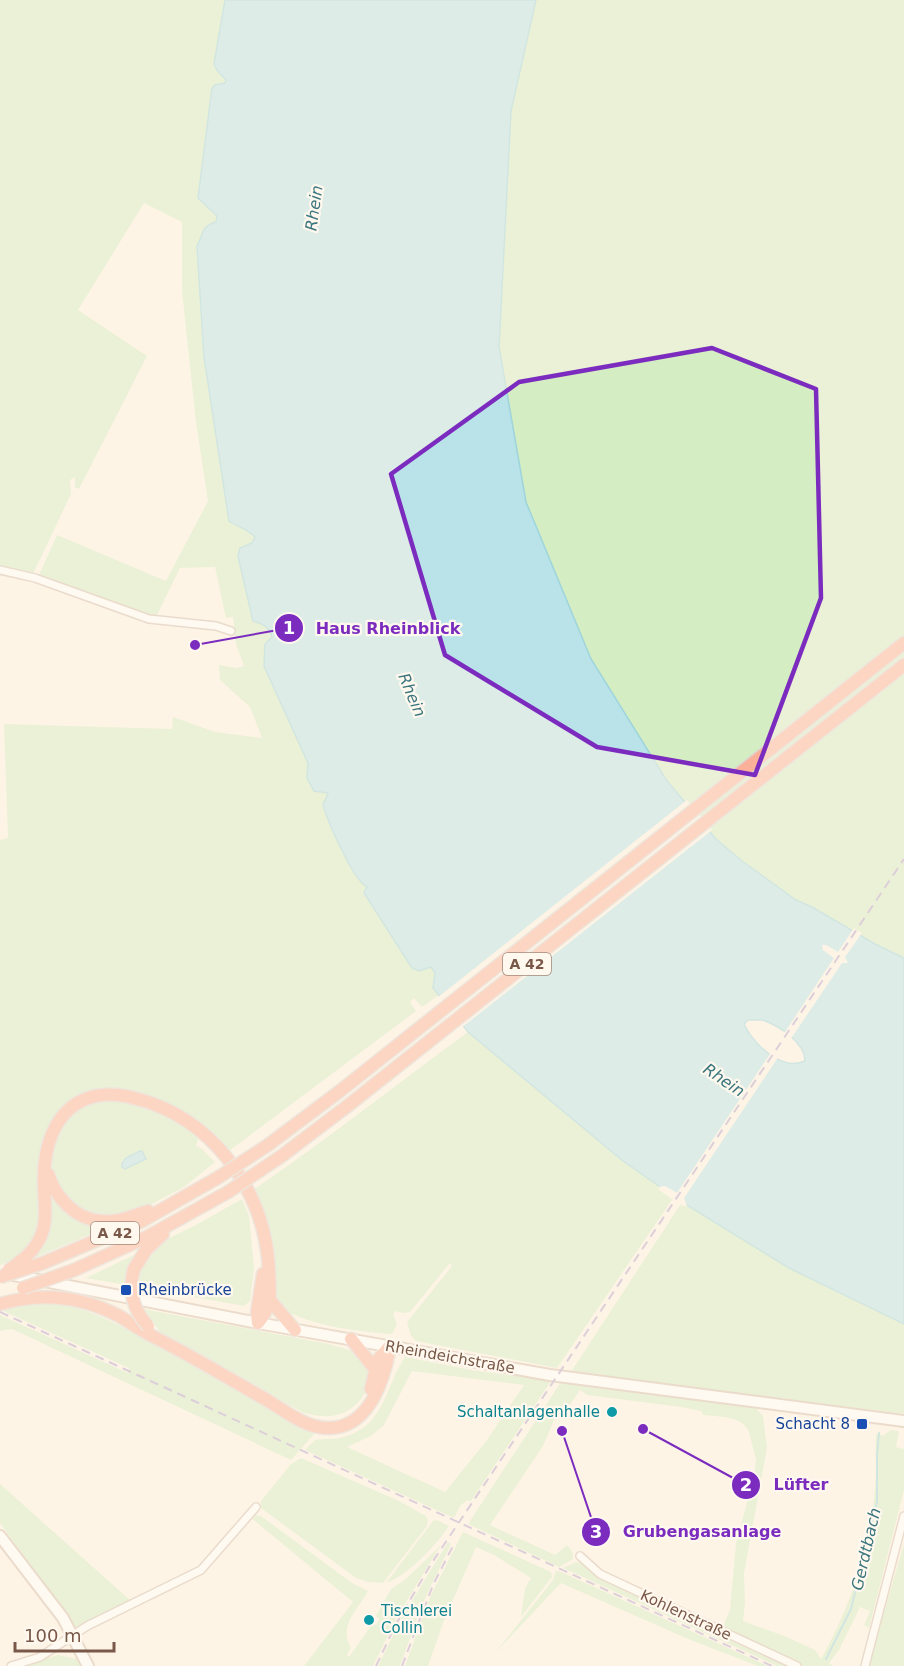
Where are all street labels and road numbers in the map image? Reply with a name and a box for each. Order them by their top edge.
road number: A 42 [503,953,551,975]
road number: A 42 [91,1222,139,1244]
street label: Rheindeichstraße [384,1337,516,1377]
street label: Kohlenstraße [638,1586,734,1644]

